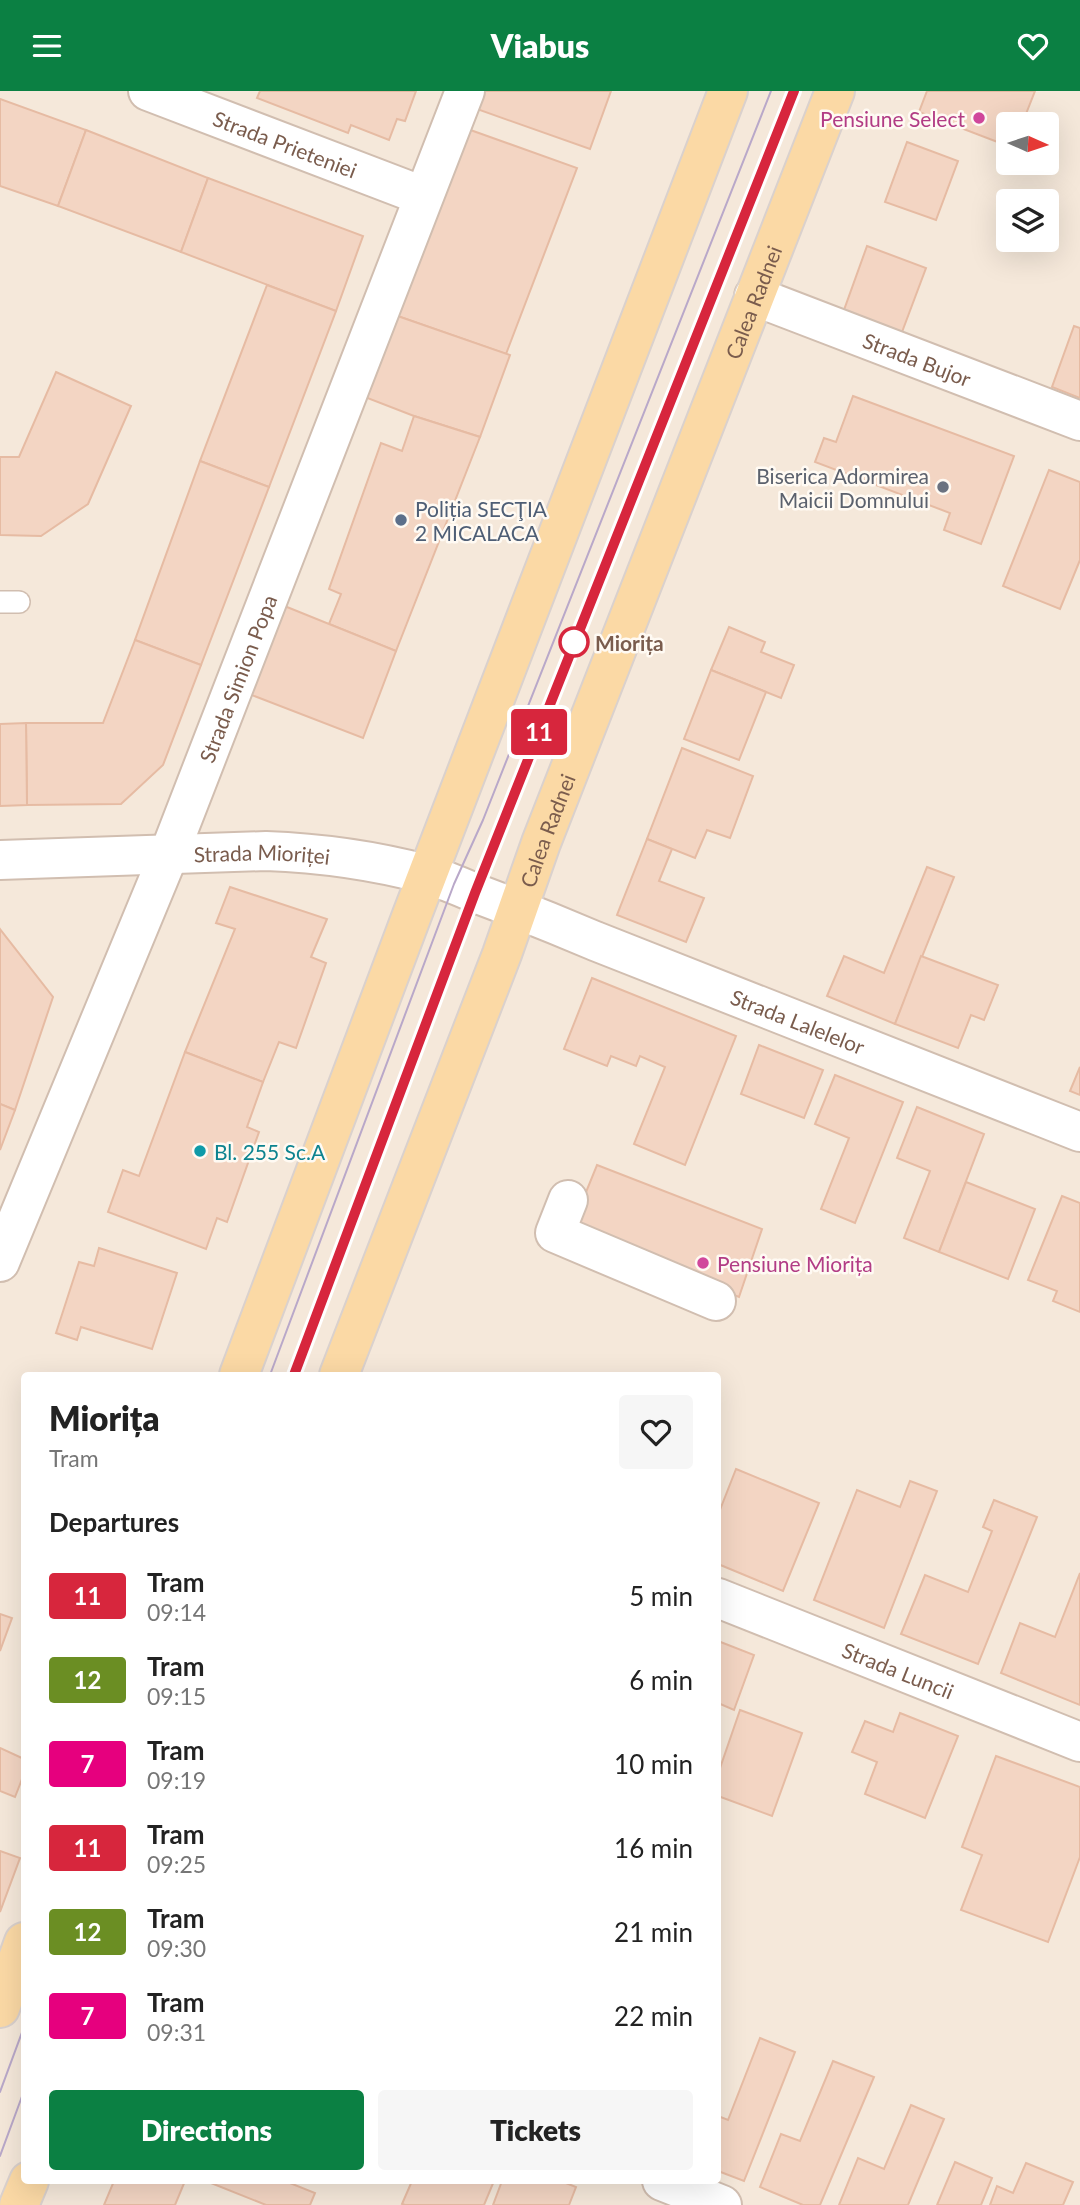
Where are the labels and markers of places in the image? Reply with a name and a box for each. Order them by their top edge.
place label: Pensiune Select [820,106,965,131]
marker: Pensiune Select [971,110,987,126]
place label: Biserica Adormirea Maicii Domnului [756,463,929,512]
marker: Biserica Adormirea Maicii Domnului [935,479,951,495]
place label: Poliția SECŢIA 2 MICALACA [415,496,548,545]
marker: Poliția SECŢIA 2 MICALACA [393,512,409,528]
marker: Miorița [559,627,589,657]
place label: Miorița [595,630,664,655]
place label: Bl. 255 Sc.A [214,1139,326,1164]
marker: Bl. 255 Sc.A [192,1143,208,1159]
place label: Pensiune Miorița [717,1251,873,1276]
marker: Pensiune Miorița [695,1255,711,1271]

